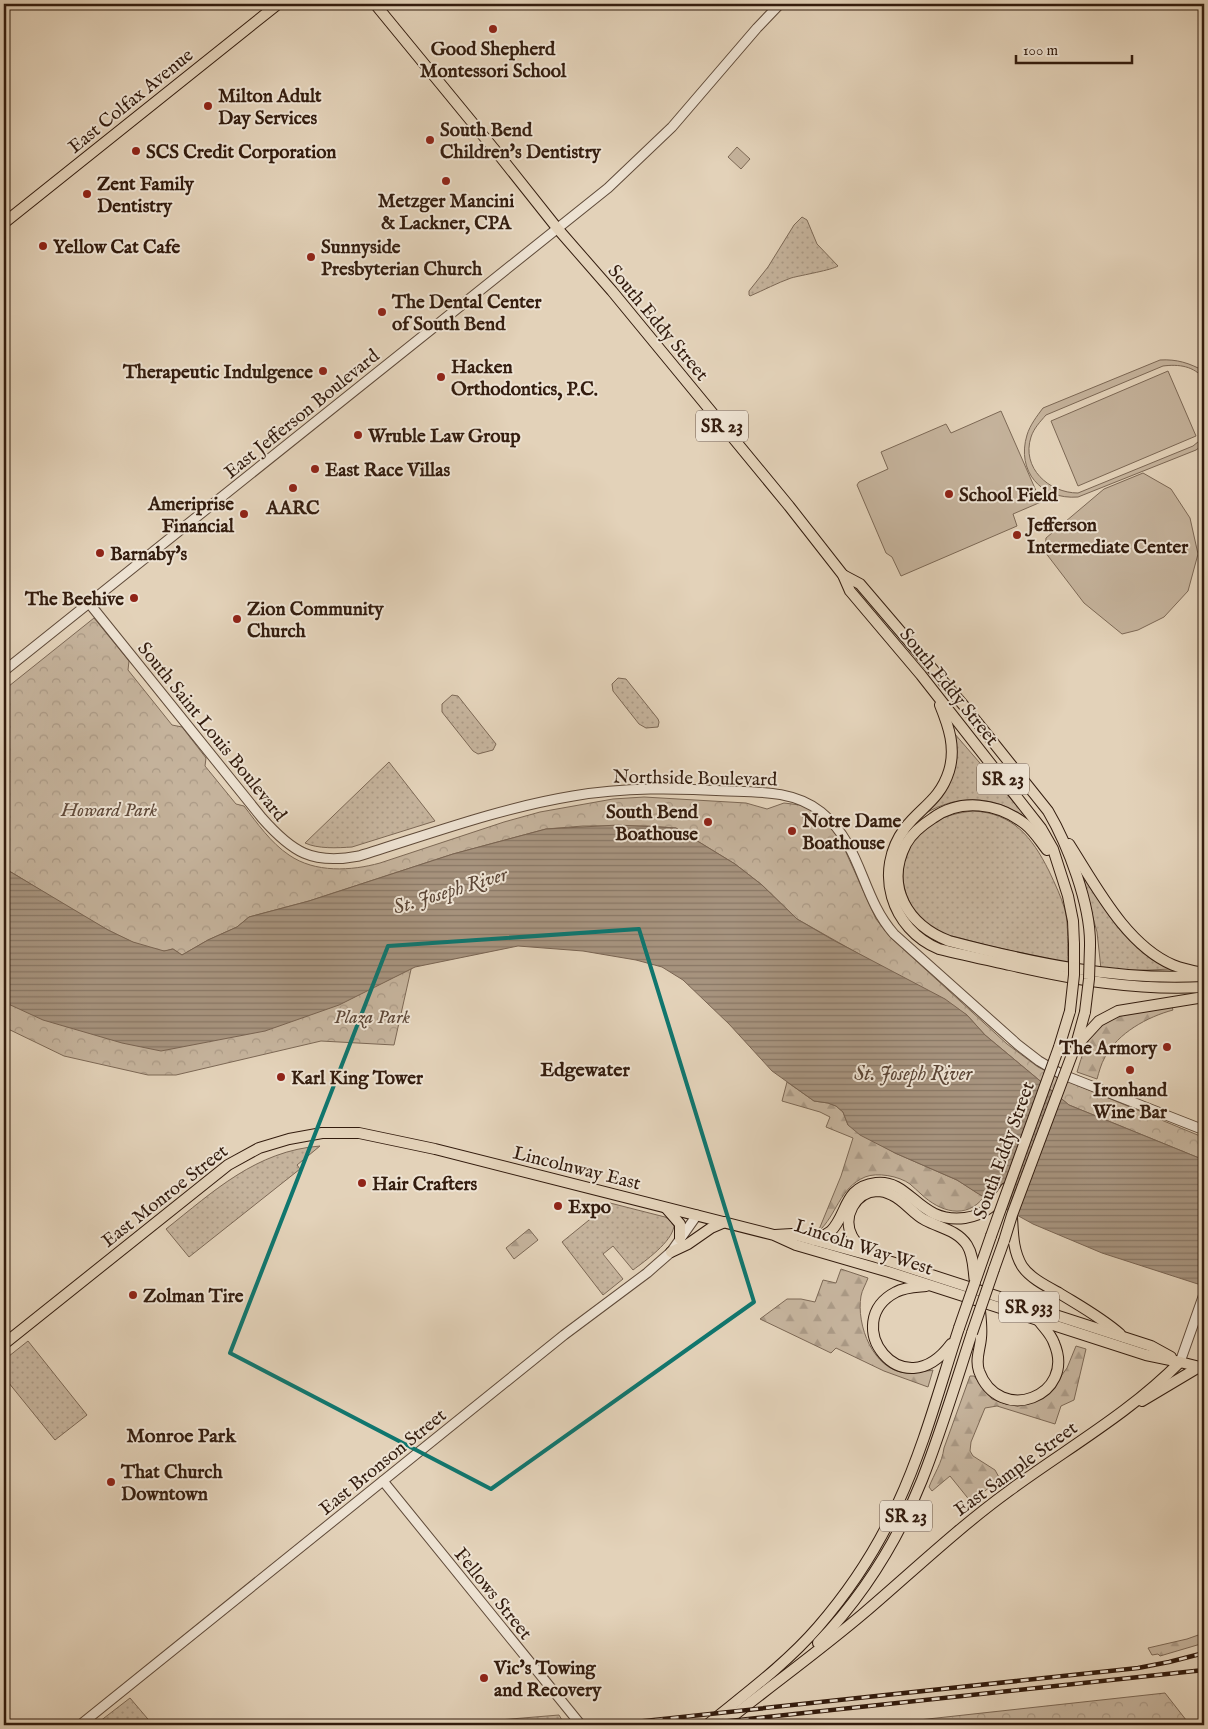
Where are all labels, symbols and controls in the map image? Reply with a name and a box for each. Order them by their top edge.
marker: Good Shepherd Montessori School [487,23,499,35]
scale bar [1016,32,1132,64]
place label: Good Shepherd Montessori School [420,38,567,84]
text: 100 m [1023,41,1059,60]
street label: East Colfax Avenue [64,44,199,159]
place label: Milton Adult Day Services [218,85,322,131]
marker: Milton Adult Day Services [202,100,214,112]
place label: South Bend Children's Dentistry [440,119,602,165]
marker: South Bend Children's Dentistry [424,134,436,146]
place label: SCS Credit Corporation [146,141,336,165]
marker: SCS Credit Corporation [130,145,142,157]
place label: Zent Family Dentistry [97,173,195,219]
marker: Metzger Mancini & Lackner, CPA [440,175,452,187]
marker: Zent Family Dentistry [81,188,93,200]
place label: Metzger Mancini & Lackner, CPA [378,190,514,236]
place label: Yellow Cat Cafe [53,236,181,260]
place label: Sunnyside Presbyterian Church [321,236,483,282]
marker: Yellow Cat Cafe [37,240,49,252]
marker: Sunnyside Presbyterian Church [305,251,317,263]
street label: South Eddy Street [602,260,713,387]
place label: The Dental Center of South Bend [391,291,543,337]
marker: The Dental Center of South Bend [376,306,388,318]
street label: East Jefferson Boulevard [220,344,385,485]
place label: Hacken Orthodontics, P.C. [451,356,598,402]
place label: Therapeutic Indulgence [122,361,313,385]
marker: Therapeutic Indulgence [317,365,329,377]
marker: Hacken Orthodontics, P.C. [435,371,447,383]
road number: SR 23 [696,411,748,442]
place label: Wruble Law Group [367,425,521,449]
marker: Wruble Law Group [352,429,364,441]
place label: East Race Villas [325,459,450,483]
marker: East Race Villas [309,463,321,475]
marker: AARC [287,482,299,494]
place label: School Field [959,484,1059,508]
marker: School Field [943,488,955,500]
place label: Ameriprise Financial [147,493,235,539]
place label: AARC [265,497,320,521]
marker: Ameriprise Financial [238,508,250,520]
place label: Jefferson Intermediate Center [1024,514,1189,560]
marker: Jefferson Intermediate Center [1011,529,1023,541]
place label: Barnaby's [110,543,188,567]
marker: Barnaby's [94,547,106,559]
place label: The Beehive [24,588,124,612]
marker: The Beehive [128,592,140,604]
place label: Zion Community Church [247,598,384,644]
marker: Zion Community Church [231,613,243,625]
street label: South Eddy Street [894,624,1004,751]
street label: South Saint Louis Boulevard [132,638,292,828]
road number: SR 23 [977,764,1029,794]
street label: Northside Boulevard [613,766,778,792]
park label: Howard Park [60,799,157,823]
place label: South Bend Boathouse [606,801,699,847]
place label: Notre Dame Boathouse [801,810,902,856]
marker: South Bend Boathouse [702,816,714,828]
marker: Notre Dame Boathouse [786,825,798,837]
water label: St. Joseph River [390,862,512,921]
park label: Plaza Park [334,1006,410,1030]
place label: The Armory [1058,1037,1158,1061]
marker: The Armory [1161,1041,1173,1053]
district label: Edgewater [540,1058,631,1083]
water label: St. Joseph River [854,1062,973,1087]
marker: Ironhand Wine Bar [1124,1064,1136,1076]
place label: Karl King Tower [291,1067,424,1091]
marker: Karl King Tower [275,1071,287,1083]
street label: South Eddy Street [969,1078,1041,1223]
place label: Ironhand Wine Bar [1092,1079,1168,1125]
street label: East Monroe Street [97,1139,234,1253]
street label: Lincolnway East [510,1141,643,1197]
place label: Hair Crafters [372,1173,478,1197]
marker: Hair Crafters [356,1177,368,1189]
place label: Expo [568,1196,611,1220]
marker: Expo [552,1200,564,1212]
street label: Lincoln Way West [791,1214,936,1282]
place label: Zolman Tire [143,1285,244,1309]
marker: Zolman Tire [127,1289,139,1301]
road number: SR 933 [999,1291,1059,1322]
street label: East Bronson Street [315,1404,452,1521]
street label: East Sample Street [950,1417,1083,1522]
district label: Monroe Park [126,1424,237,1449]
place label: That Church Downtown [120,1461,223,1507]
marker: That Church Downtown [105,1476,117,1488]
road number: SR 23 [880,1500,932,1532]
street label: Fellows Street [448,1543,537,1645]
place label: Vic's Towing and Recovery [493,1657,602,1703]
marker: Vic's Towing and Recovery [478,1672,490,1684]

